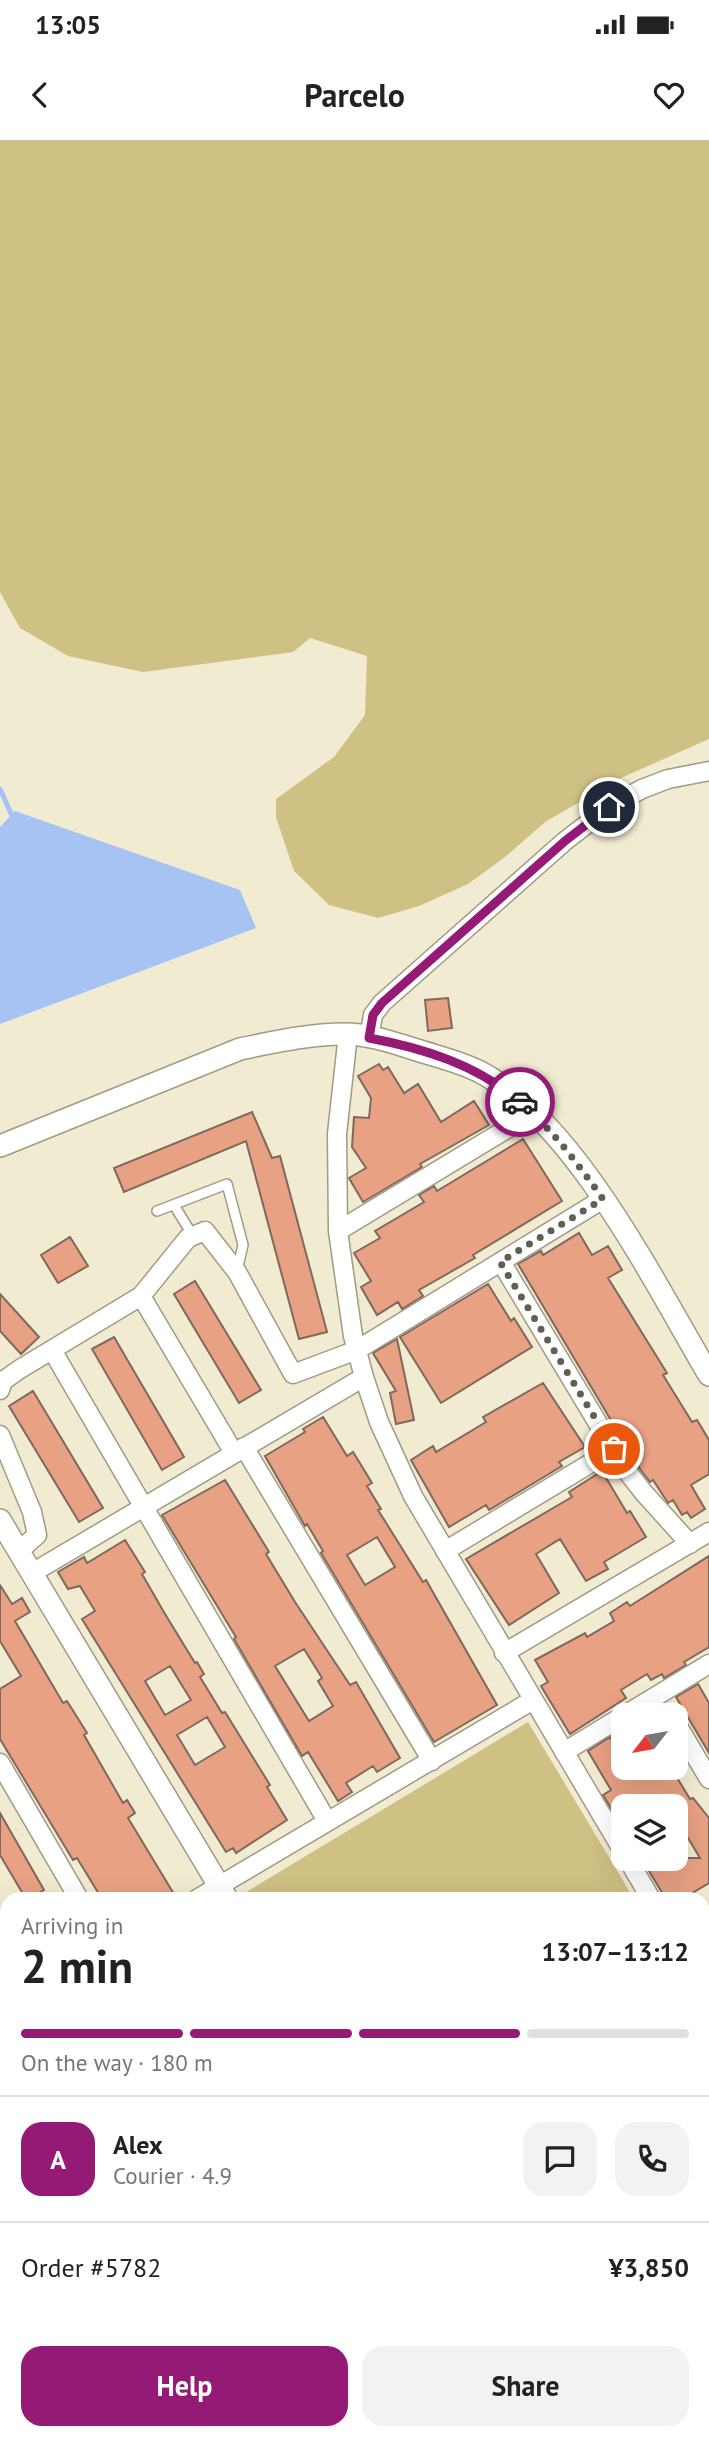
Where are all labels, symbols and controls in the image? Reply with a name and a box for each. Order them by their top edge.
text: 13:05 [35,8,101,41]
text: Parcelo [304,74,405,116]
icon: back [21,76,59,114]
icon: heart [650,76,688,114]
pin [579,777,639,837]
icon: home [590,788,628,826]
courier [485,1067,555,1137]
icon: car [501,1083,539,1121]
pin [584,1419,644,1479]
icon: bag [595,1430,633,1468]
north arrow [611,1703,688,1780]
map controls [611,1703,688,1871]
button: layers [611,1794,688,1871]
text: Arriving in [21,1911,123,1940]
text: 13:07–13:12 [542,1935,689,1968]
text: 2 min [21,1936,133,1996]
text: On the way · 180 m [21,2048,213,2077]
button: chat [523,2122,597,2196]
button: phone [615,2122,689,2196]
text: Alex [113,2128,163,2161]
text: A [50,2143,66,2176]
text: Courier · 4.9 [113,2161,232,2190]
text: Order #5782 [21,2251,161,2284]
text: ¥3,850 [609,2251,689,2284]
button: Help [21,2346,348,2426]
button: Share [362,2346,689,2426]

